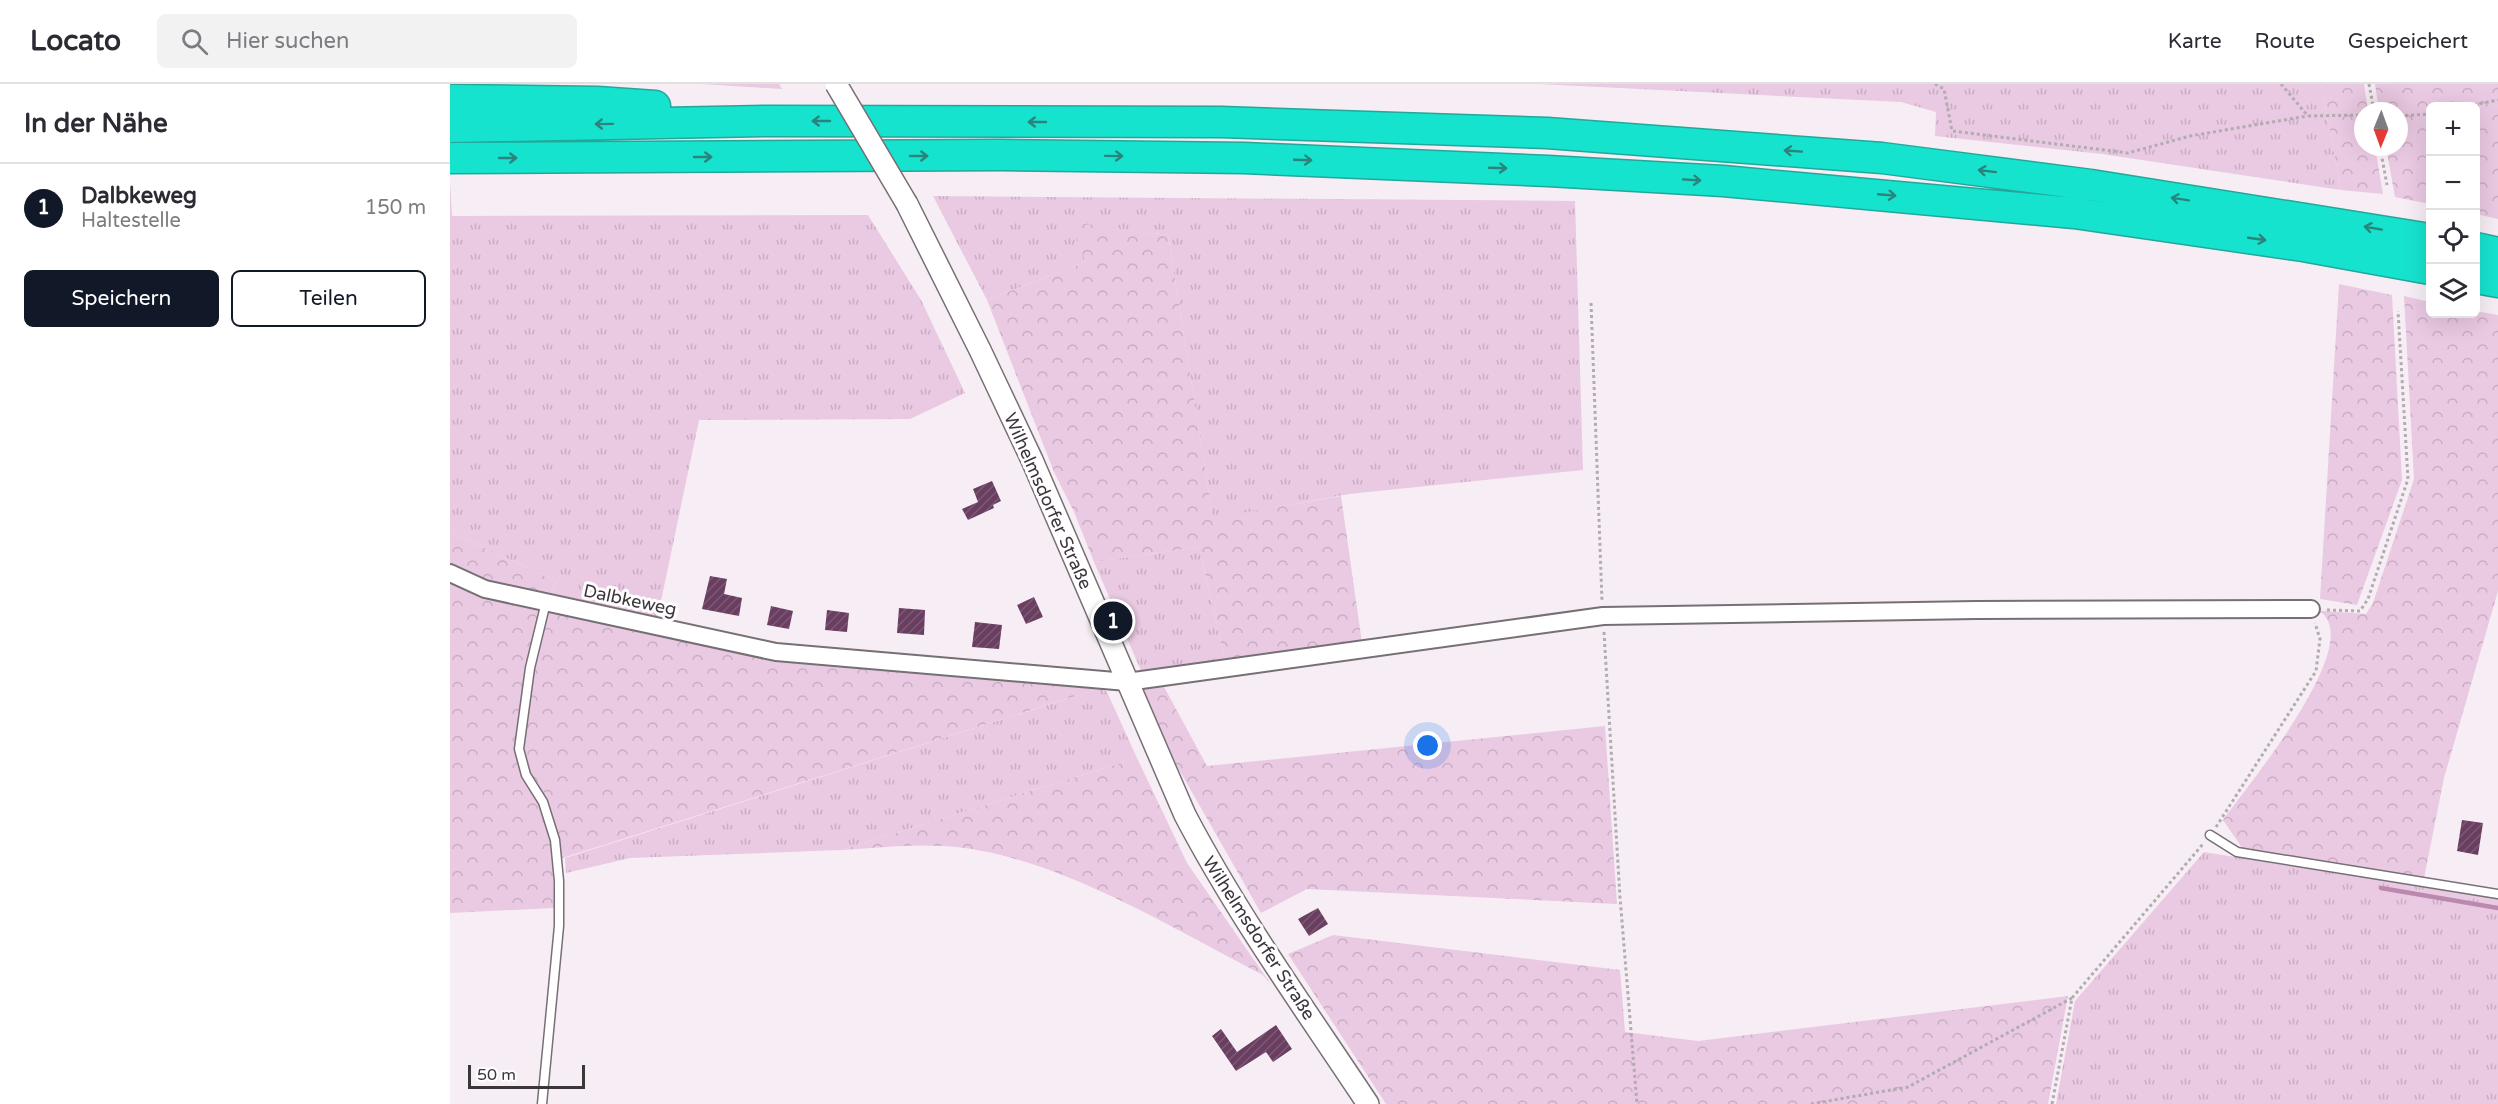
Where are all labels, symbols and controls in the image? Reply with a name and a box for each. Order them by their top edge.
search box [157,14,577,68]
text: Locato [30,24,121,58]
icon: search [178,25,211,58]
text: Hier suchen [226,28,349,54]
text: Karte [2168,29,2222,54]
text: Route [2255,29,2315,54]
text: Gespeichert [2348,29,2468,54]
north arrow [2354,102,2408,156]
map controls [2426,102,2480,318]
button: + [2426,102,2480,156]
text: In der Nähe [24,108,168,139]
one-way arrow [811,115,831,127]
one-way arrow [1027,116,1047,128]
one-way arrow [595,119,615,130]
one-way arrow [1784,145,1804,156]
one-way arrow [909,150,929,161]
one-way arrow [1104,150,1124,162]
one-way arrow [693,151,713,163]
one-way arrow [498,152,518,164]
one-way arrow [1292,155,1312,166]
button: − [2426,156,2480,210]
one-way arrow [1487,163,1507,174]
one-way arrow [1978,166,1998,177]
one-way arrow [1682,174,1702,185]
text: Dalbkeweg [81,183,197,209]
one-way arrow [1876,190,1896,201]
one-way arrow [2171,193,2191,204]
text: 1 [37,196,50,220]
text: 150 m [365,196,426,220]
text: Haltestelle [81,209,181,233]
button: locate [2426,210,2480,264]
one-way arrow [2364,223,2383,234]
one-way arrow [2247,234,2266,245]
button: layers [2426,264,2480,318]
button: Speichern [24,270,219,327]
button: Teilen [231,270,426,327]
street label: Wilhelmsdorfer Straße [999,409,1097,593]
street label: Dalbkeweg [581,579,679,621]
pin: 1 [1094,598,1132,644]
your location [1413,731,1442,760]
street label: Wilhelmsdorfer Straße [1198,852,1320,1024]
scale bar [468,1062,585,1090]
text: 50 m [477,1065,516,1085]

